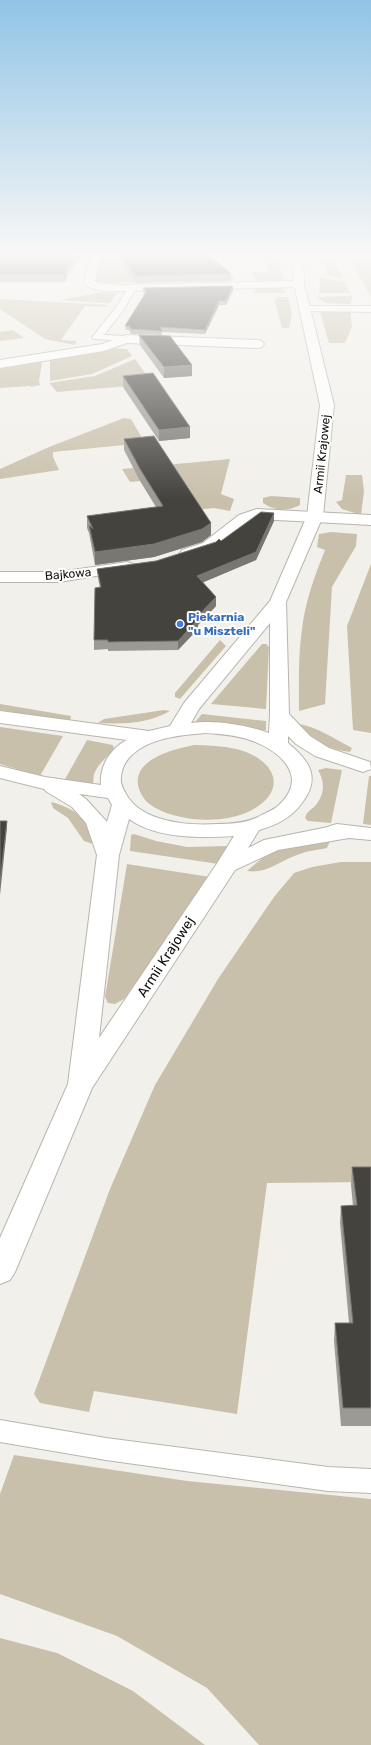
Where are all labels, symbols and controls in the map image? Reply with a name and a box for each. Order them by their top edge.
street label: Armii Krajowej [311,414,333,494]
street label: Bajkowa [44,565,92,583]
place label: Piekarnia "u Miszteli" [188,610,255,638]
marker: Piekarnia "u Miszteli" [175,619,185,629]
street label: Armii Krajowej [134,914,198,1000]

